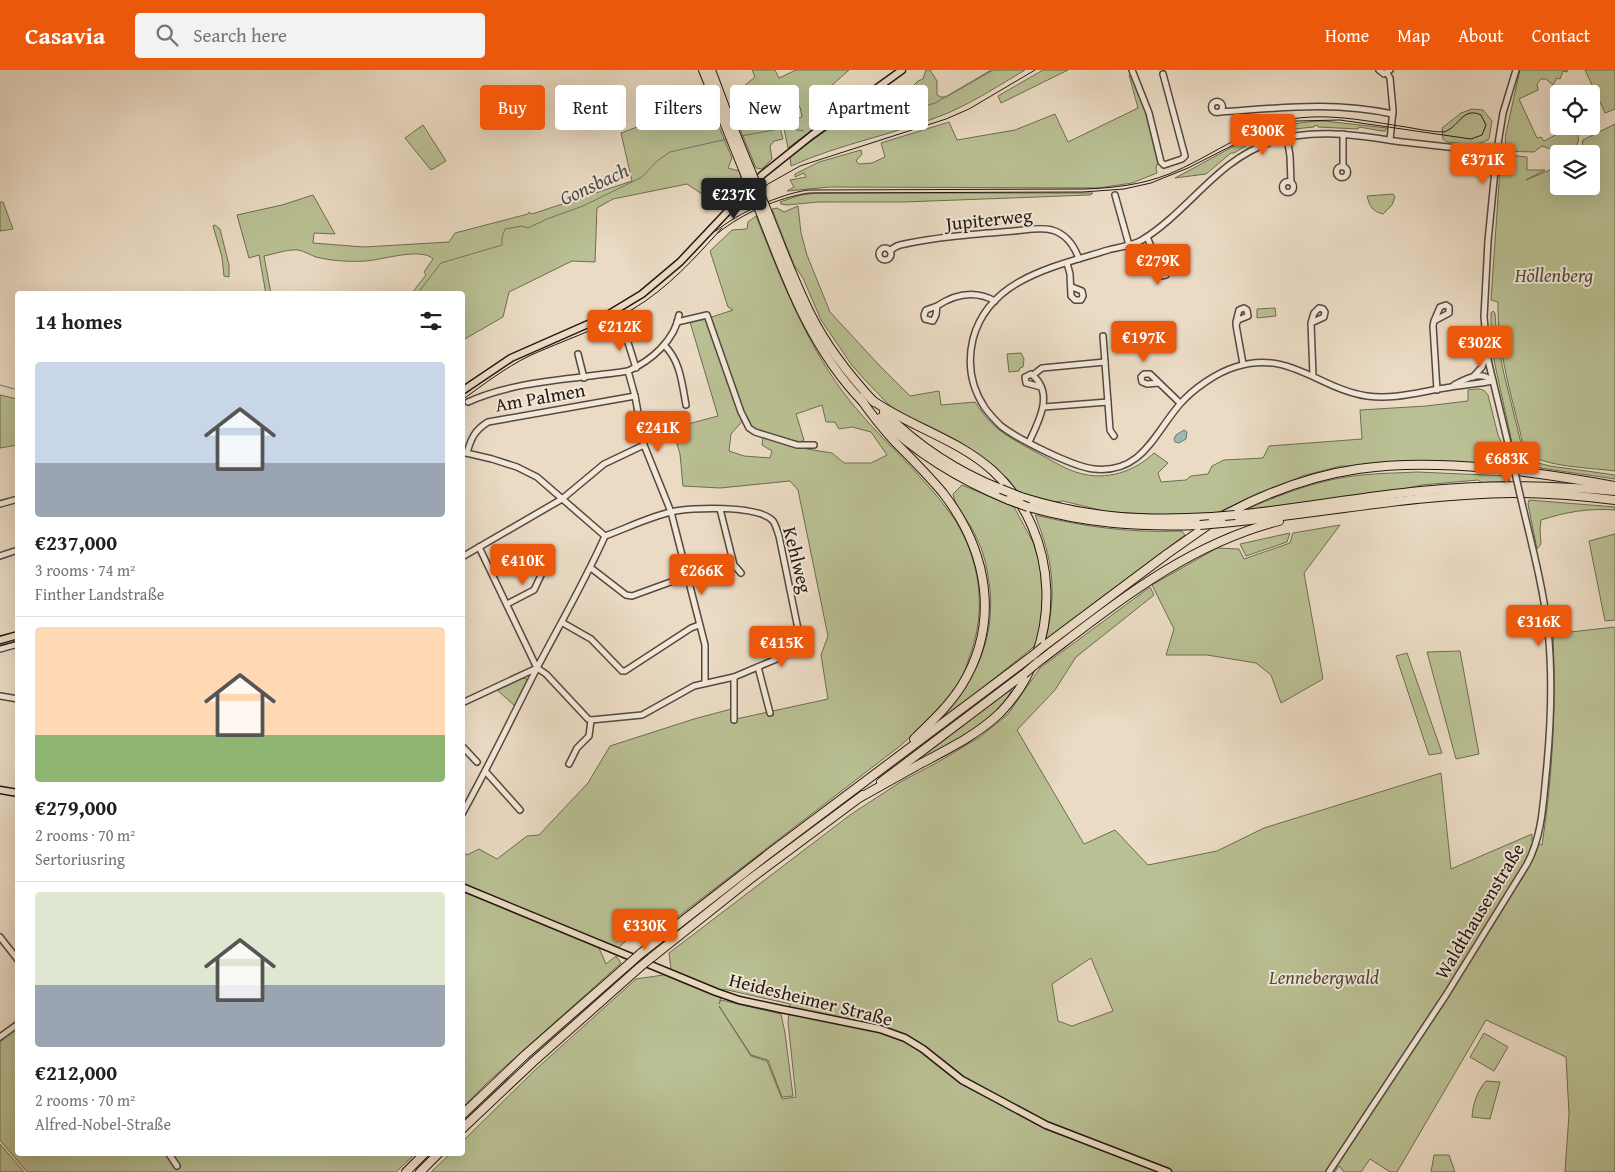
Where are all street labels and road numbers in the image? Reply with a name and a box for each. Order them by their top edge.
street label: Jupiterweg [942,200,1034,238]
street label: Am Palmen [493,375,587,419]
street label: Kehlweg [776,524,820,597]
street label: Waldthausenstraße [1427,837,1531,984]
street label: Heidesheimer Straße [726,965,896,1033]

